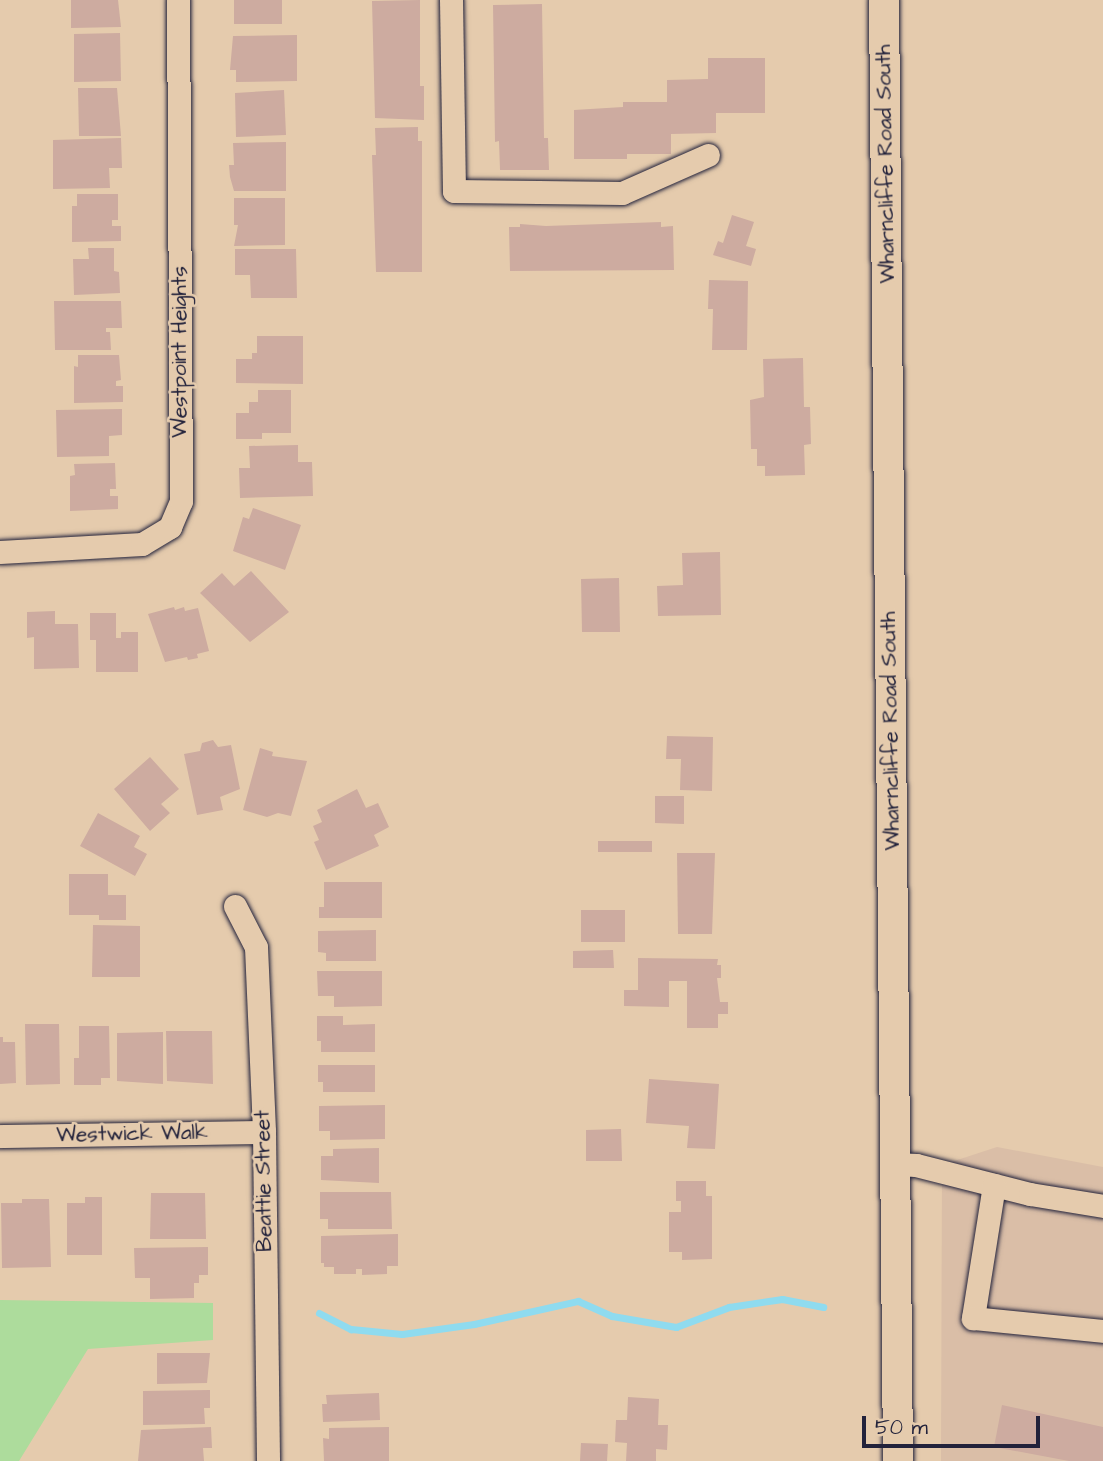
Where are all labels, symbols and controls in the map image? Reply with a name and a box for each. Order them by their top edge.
street label: Wharncliffe Road South [871,44,901,284]
street label: Westpoint Heights [167,266,193,438]
street label: Wharncliffe Road South [876,611,906,851]
street label: Beattie Street [250,1110,278,1252]
street label: Westwick Walk [56,1120,208,1148]
scale bar [865,1402,1044,1446]
text: 50 m [875,1413,928,1442]

